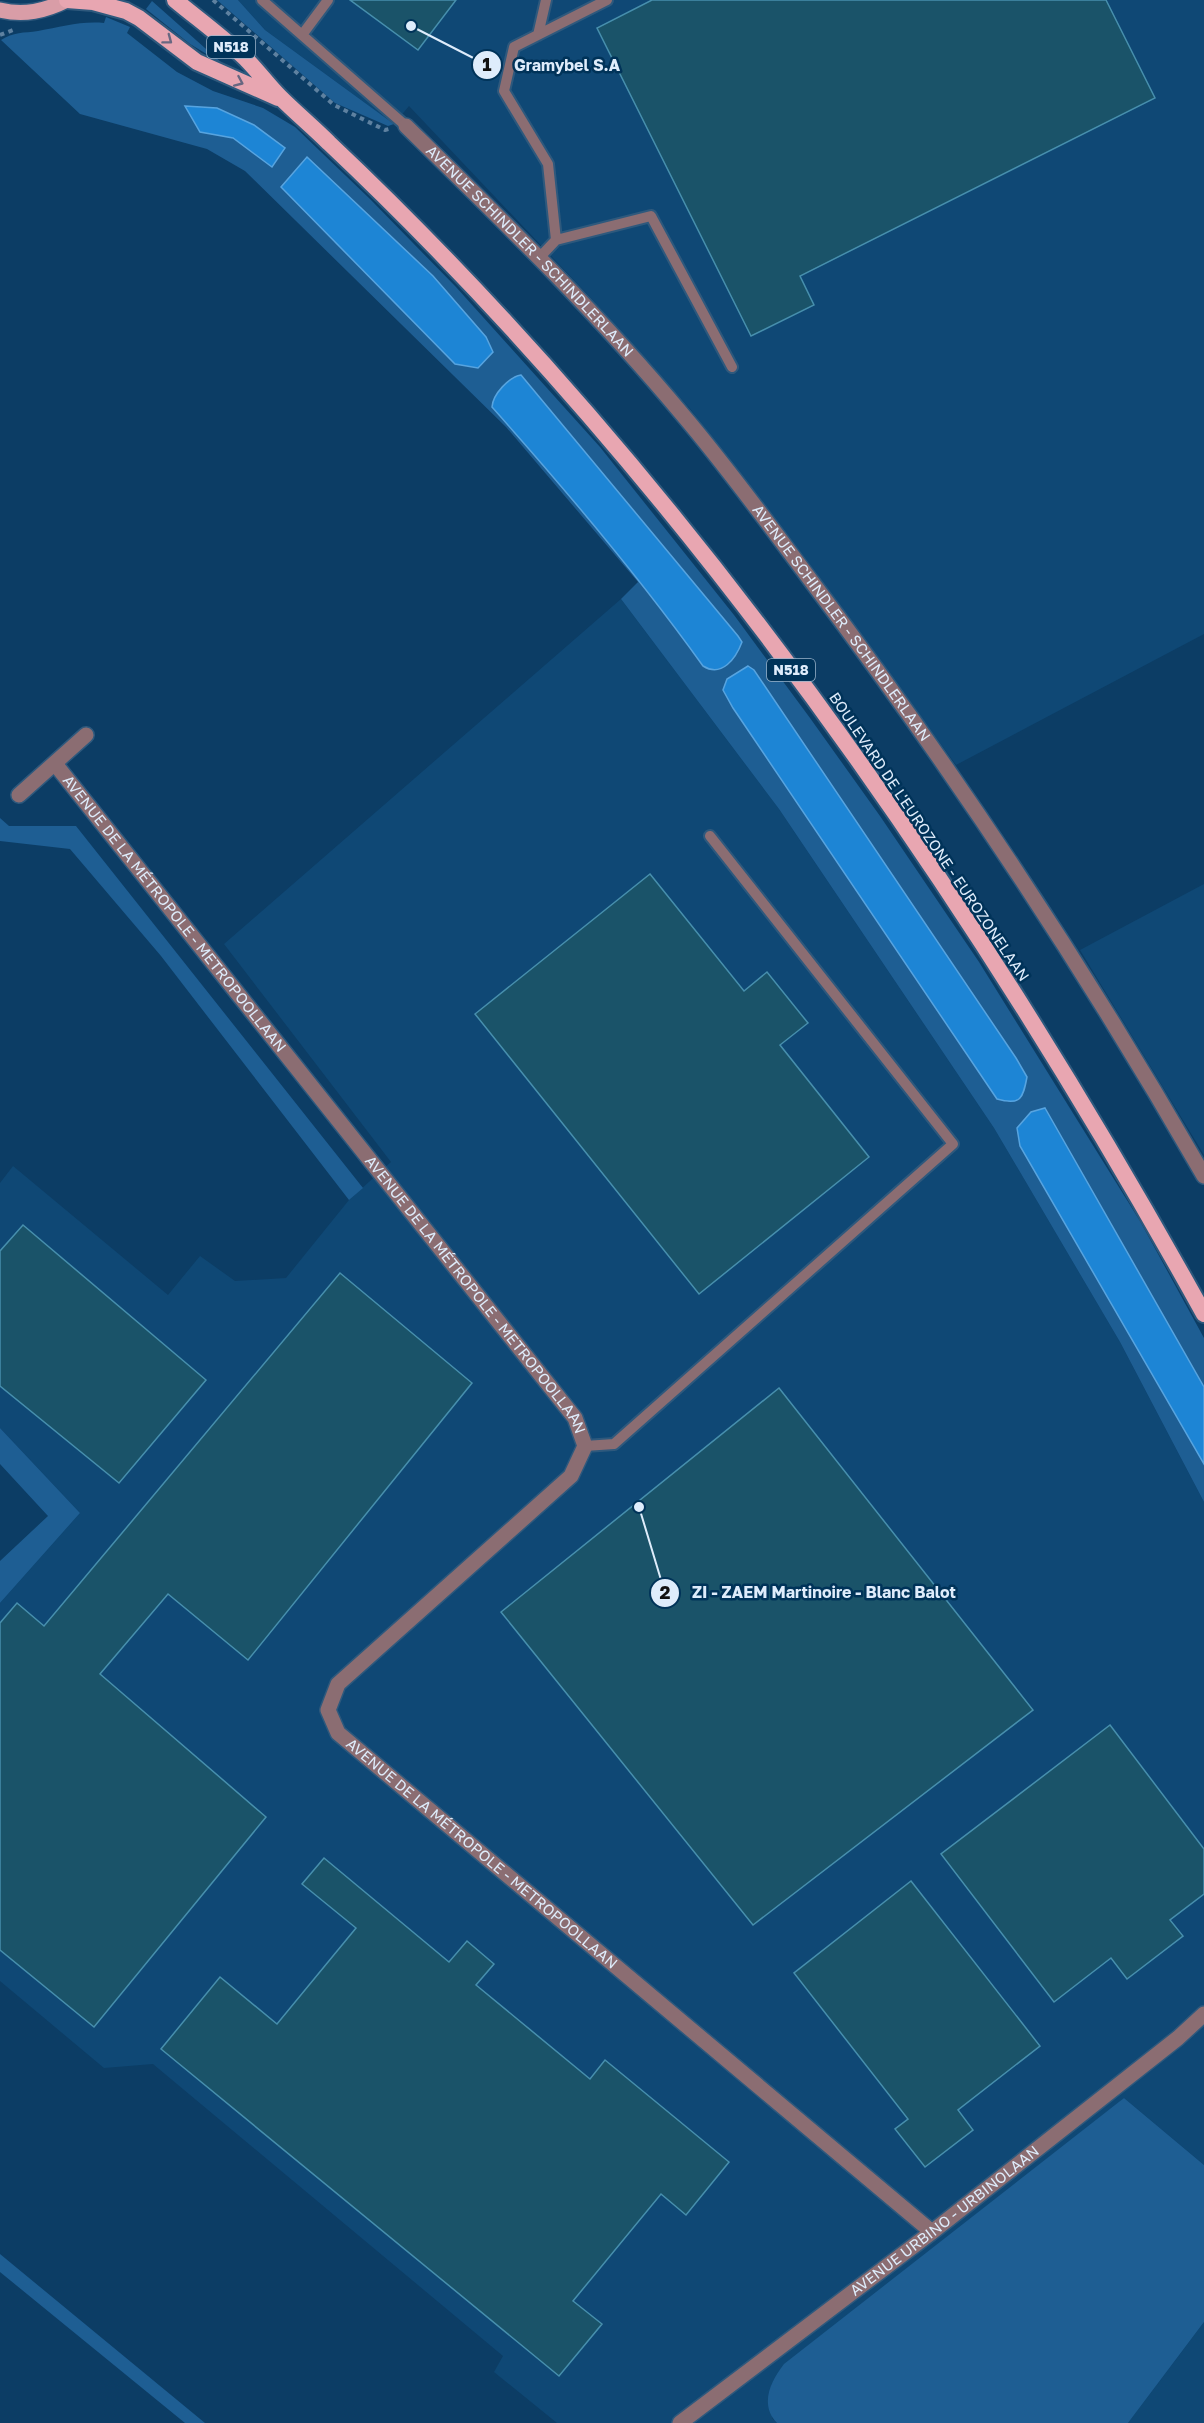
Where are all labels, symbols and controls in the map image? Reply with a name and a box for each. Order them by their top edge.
one-way arrow [161,33,172,44]
road number: N518 [207,36,255,58]
callout: Gramybel S.A [472,48,632,82]
text: 1 [482,53,492,75]
text: Gramybel S.A [514,55,621,75]
one-way arrow [233,74,244,86]
street label: AVENUE SCHINDLER - SCHINDLERLAAN [423,141,638,360]
street label: AVENUE SCHINDLER - SCHINDLERLAAN [749,501,935,744]
road number: N518 [767,659,815,681]
street label: BOULEVARD DE L'EUROZONE - EUROZONELAAN [826,689,1034,984]
street label: AVENUE DE LA MÉTROPOLE - METROPOOLLAAN [60,771,290,1055]
street label: AVENUE DE LA MÉTROPOLE - METROPOOLLAAN [362,1152,590,1436]
callout: ZI - ZAEM Martinoire - Blanc Balot [650,1576,968,1610]
text: 2 [660,1581,671,1603]
text: ZI - ZAEM Martinoire - Blanc Balot [692,1582,956,1602]
street label: AVENUE DE LA MÉTROPOLE - METROPOOLLAAN [343,1734,622,1972]
street label: AVENUE URBINO - URBINOLAAN [846,2141,1042,2299]

